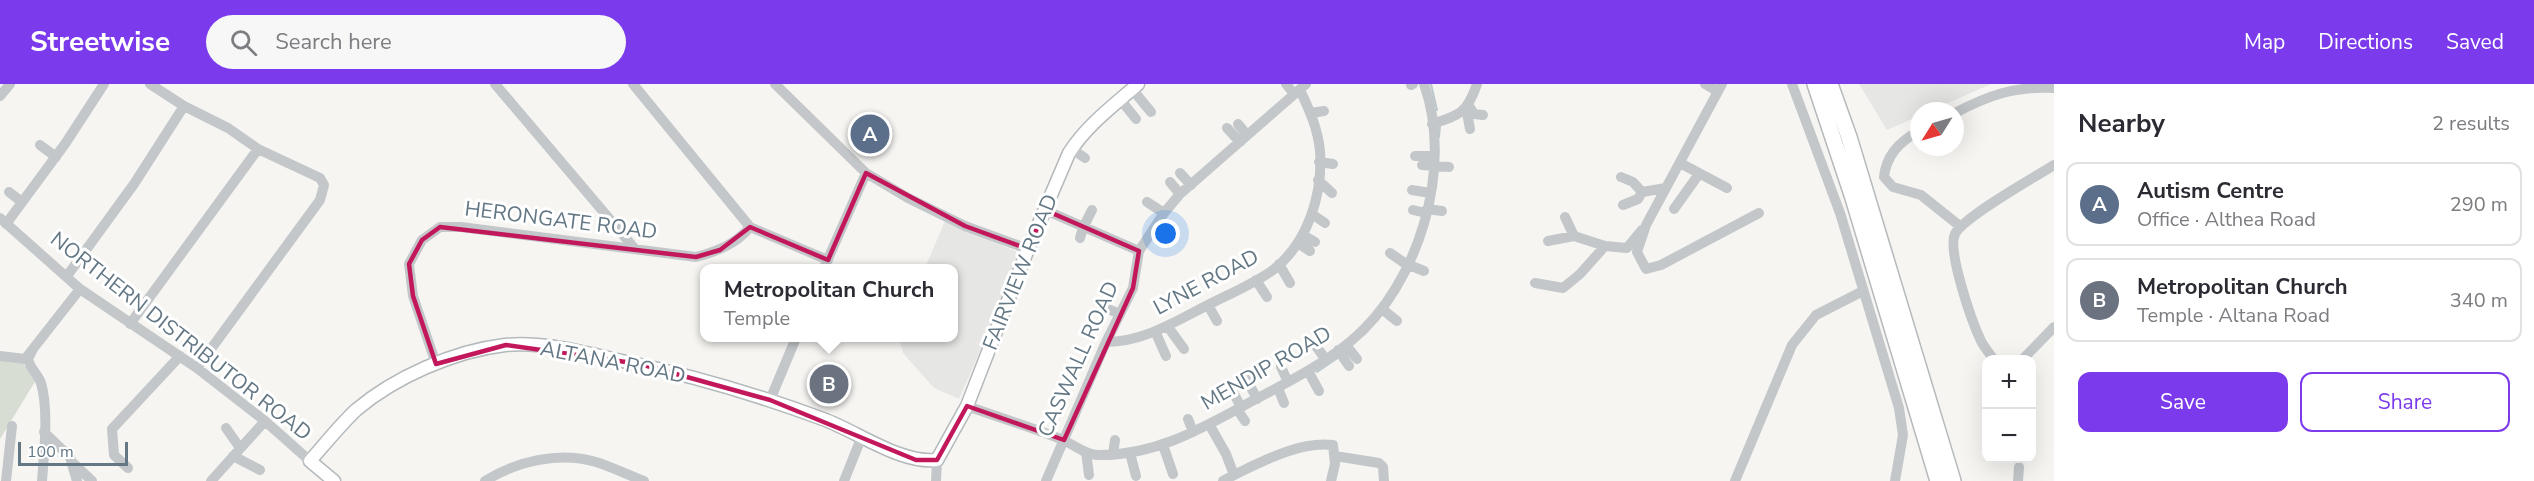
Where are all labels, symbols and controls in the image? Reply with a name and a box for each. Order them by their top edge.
search box [206,15,626,69]
text: Streetwise [30,23,170,61]
icon: search [227,26,260,59]
text: Search here [275,27,392,57]
text: Map [2244,28,2285,56]
text: Directions [2318,28,2413,56]
text: Saved [2446,28,2504,56]
north arrow [1910,102,1964,156]
text: Nearby [2078,106,2165,141]
text: 2 results [2432,110,2510,137]
pin: A [850,112,890,156]
text: Autism Centre [2137,176,2284,206]
street label: FAIRVIEW ROAD [976,190,1064,354]
text: A [2092,191,2107,218]
text: 290 m [2450,191,2508,218]
street label: HERONGATE ROAD [463,194,659,246]
text: Office · Althea Road [2137,206,2316,233]
your location [1151,219,1180,248]
street label: NORTHERN DISTRIBUTOR ROAD [45,225,317,447]
street label: LYNE ROAD [1148,242,1264,322]
popup [700,264,958,342]
text: Metropolitan Church [2137,272,2348,302]
text: Metropolitan Church [724,275,934,305]
street label: CASWALL ROAD [1031,277,1125,441]
text: B [2093,287,2106,314]
text: 340 m [2450,287,2508,314]
text: Temple · Altana Road [2137,302,2330,329]
text: Temple [724,305,790,332]
street label: MENDIP ROAD [1196,319,1336,417]
street label: ALTANA ROAD [538,334,688,390]
map controls [1982,355,2036,463]
button: + [1982,355,2036,409]
pin: B [810,362,848,406]
button: Save [2078,372,2288,432]
button: Share [2300,372,2510,432]
button: − [1982,409,2036,463]
scale bar [18,439,128,466]
text: 100 m [27,441,74,463]

